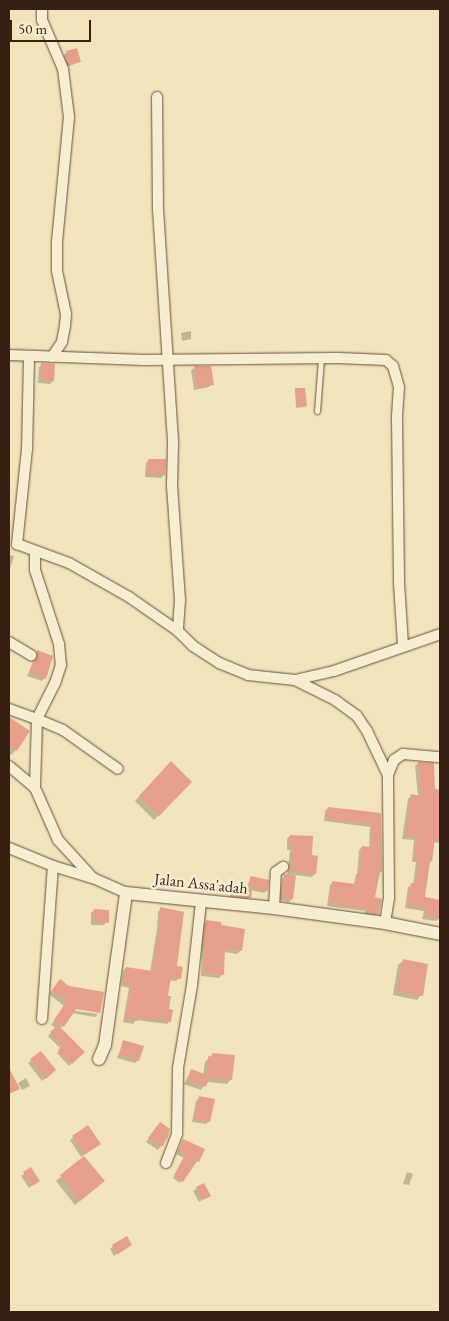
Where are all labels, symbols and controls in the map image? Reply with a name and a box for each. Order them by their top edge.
scale bar [12,10,94,42]
text: 50 m [18,19,47,38]
street label: Jalan Assa'adah [153,870,249,898]

